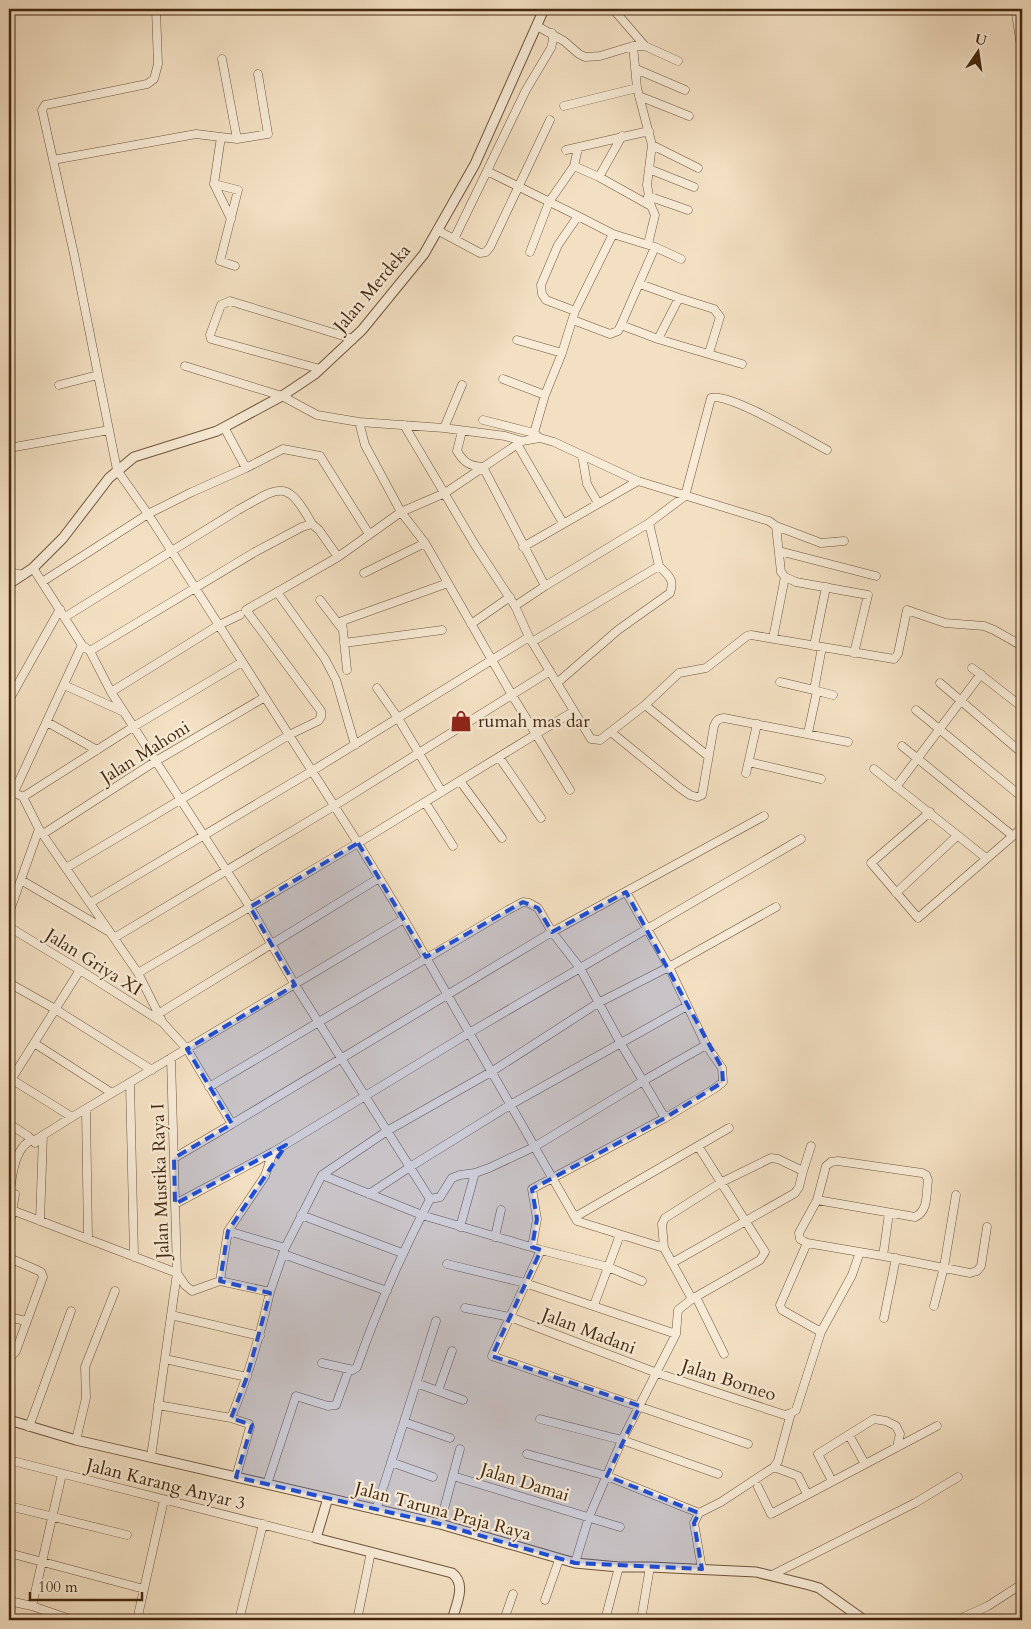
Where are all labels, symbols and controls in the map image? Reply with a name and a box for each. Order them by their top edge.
north arrow [954,28,1004,78]
text: U [973,29,989,50]
street label: Jalan Merdeka [326,239,417,340]
shop icon: rumah mas dar [448,708,474,734]
place label: rumah mas dar [478,709,590,734]
street label: Jalan Mahoni [93,715,195,791]
street label: Jalan Griya XI [38,921,147,1002]
street label: Jalan Mustika Raya I [145,1103,176,1262]
street label: Jalan Madani [535,1301,639,1361]
street label: Jalan Borneo [676,1353,780,1408]
street label: Jalan Karang Anyar 3 [81,1452,248,1516]
street label: Jalan Damai [474,1456,572,1508]
street label: Jalan Taruna Praja Raya [349,1475,534,1547]
scale bar [30,1569,142,1601]
text: 100 m [38,1577,78,1597]

